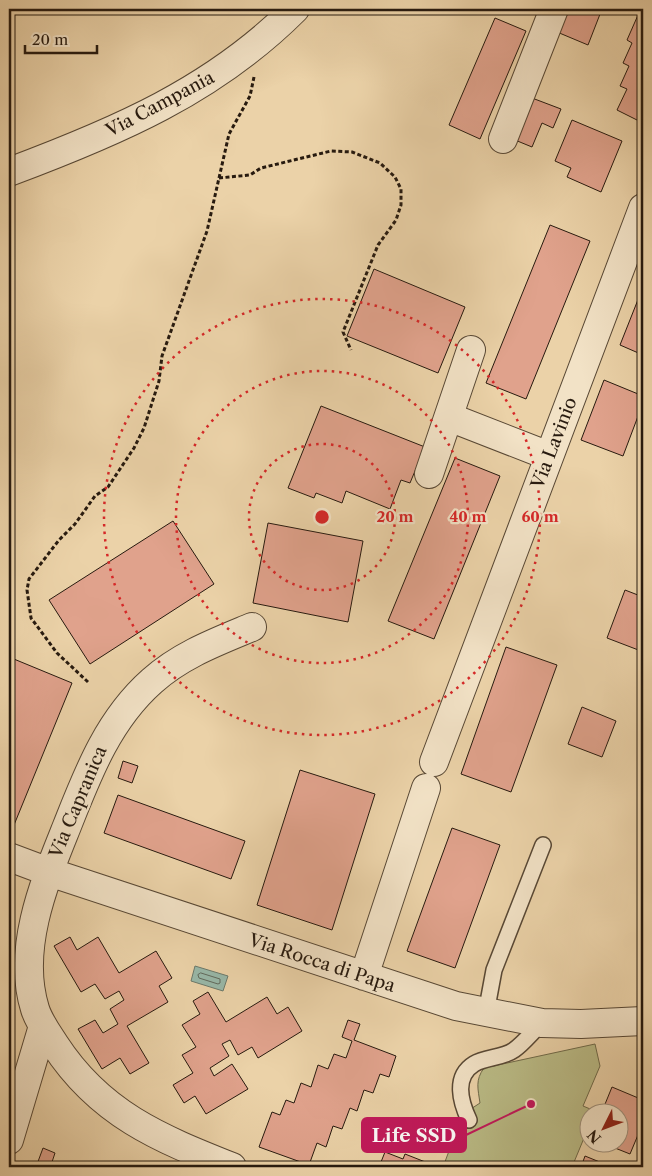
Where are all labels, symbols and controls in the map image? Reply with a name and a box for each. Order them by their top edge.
scale bar [25,22,98,54]
text: 20 m [32,30,68,49]
street label: Via Campania [101,66,218,142]
street label: Via Lavinio [526,394,582,493]
text: 20 m [376,507,414,526]
text: 40 m [449,507,487,526]
text: 60 m [521,507,559,526]
centre of rings [313,508,331,526]
street label: Via Capranica [44,742,112,862]
street label: Via Rocca di Papa [245,929,398,997]
north arrow [580,1104,630,1154]
callout: Life SSD [362,1118,466,1152]
text: Life SSD [372,1124,456,1147]
text: N [584,1126,605,1147]

